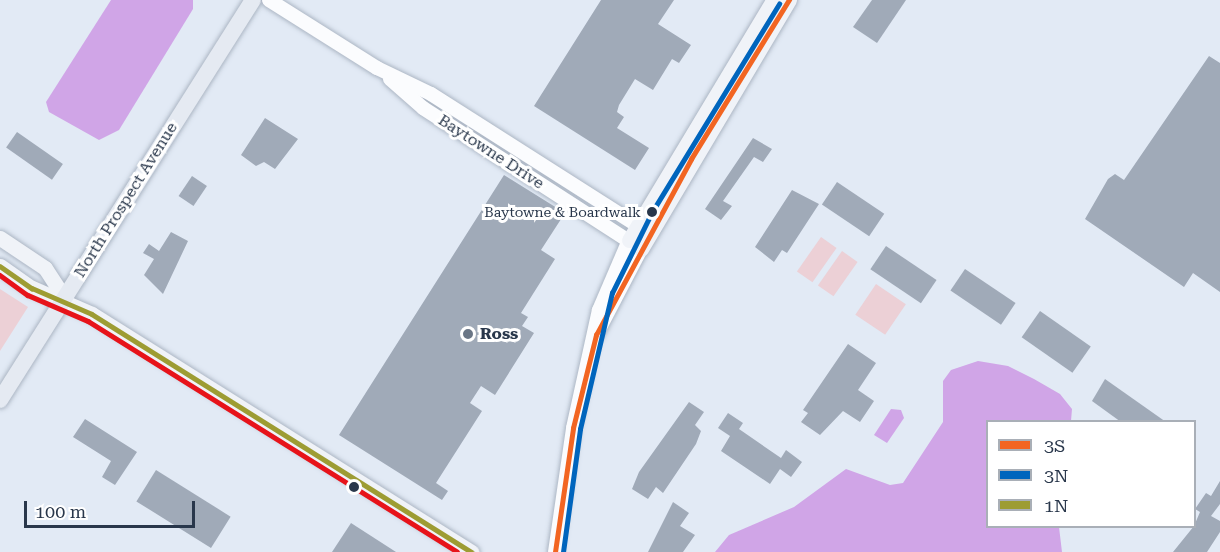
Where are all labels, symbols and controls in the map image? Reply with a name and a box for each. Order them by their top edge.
street label: Baytowne Drive [434,111,548,193]
street label: North Prospect Avenue [70,119,182,281]
place label: Baytowne & Boardwalk [484,204,641,220]
marker: Baytowne & Boardwalk [646,206,658,218]
place label: Ross [480,324,518,344]
marker: Ross [461,327,475,341]
legend [986,420,1196,528]
text: 3S [1044,435,1065,456]
text: 3N [1044,465,1068,486]
unlabelled marker [348,481,360,493]
scale bar [27,489,198,527]
text: 1N [1044,495,1068,516]
text: 100 m [35,501,86,522]

